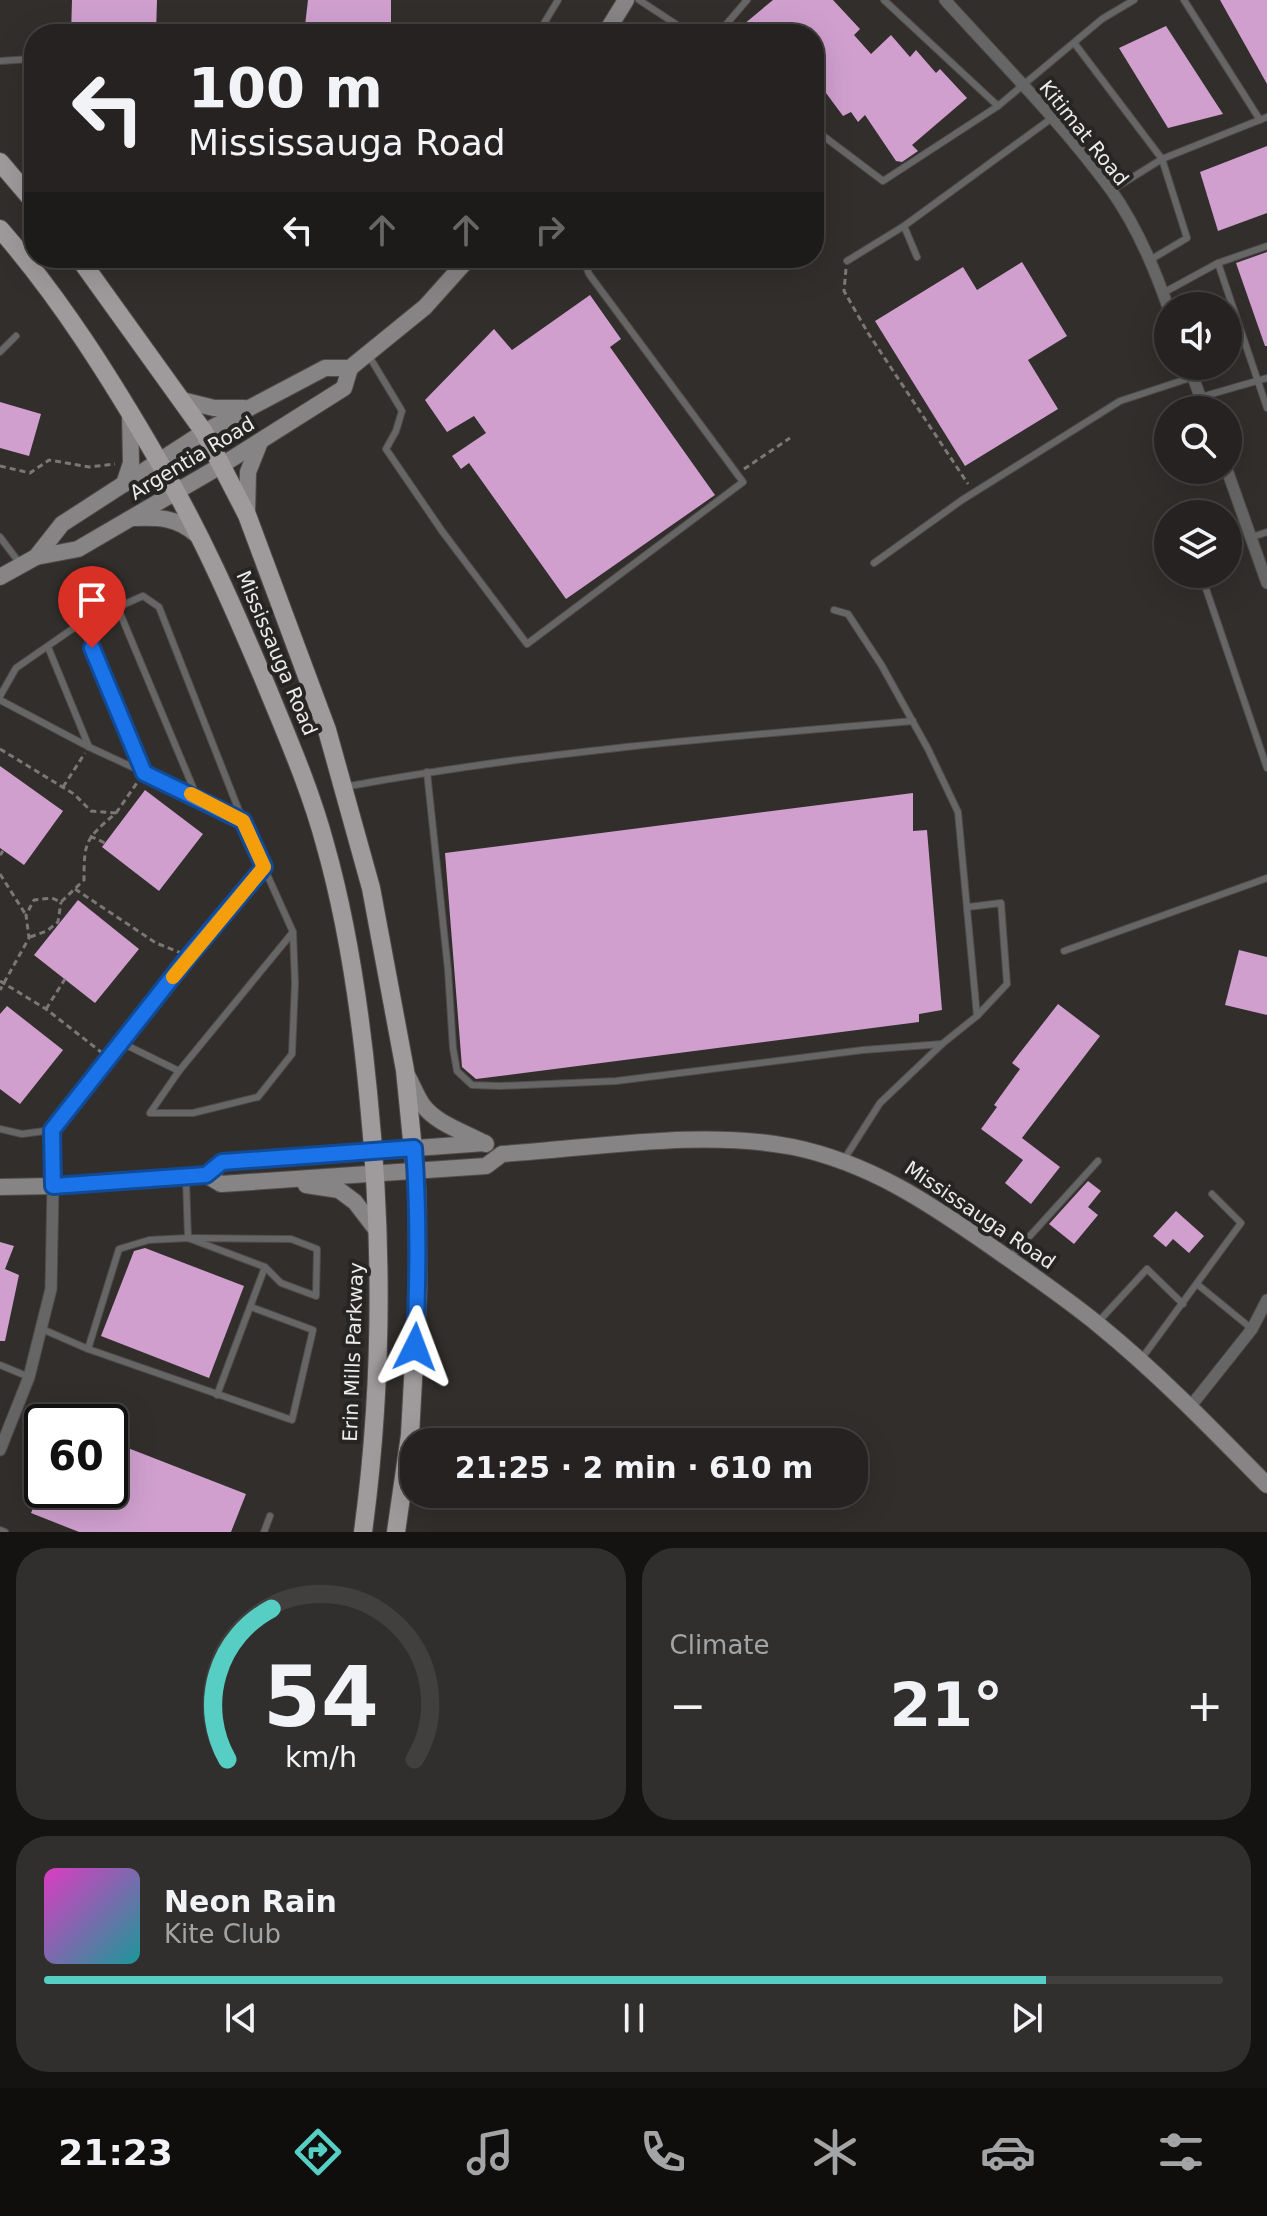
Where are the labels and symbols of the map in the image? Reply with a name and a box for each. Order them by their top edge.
street label: Kitimat Road [1034,76,1134,190]
street label: Argentia Road [125,411,259,505]
pin [58,566,126,648]
street label: Mississauga Road [231,567,323,739]
street label: Mississauga Road [900,1156,1060,1274]
street label: Erin Mills Parkway [338,1262,368,1442]
position arrow [373,1305,457,1389]
speed limit sign: 60 [24,1404,128,1508]

